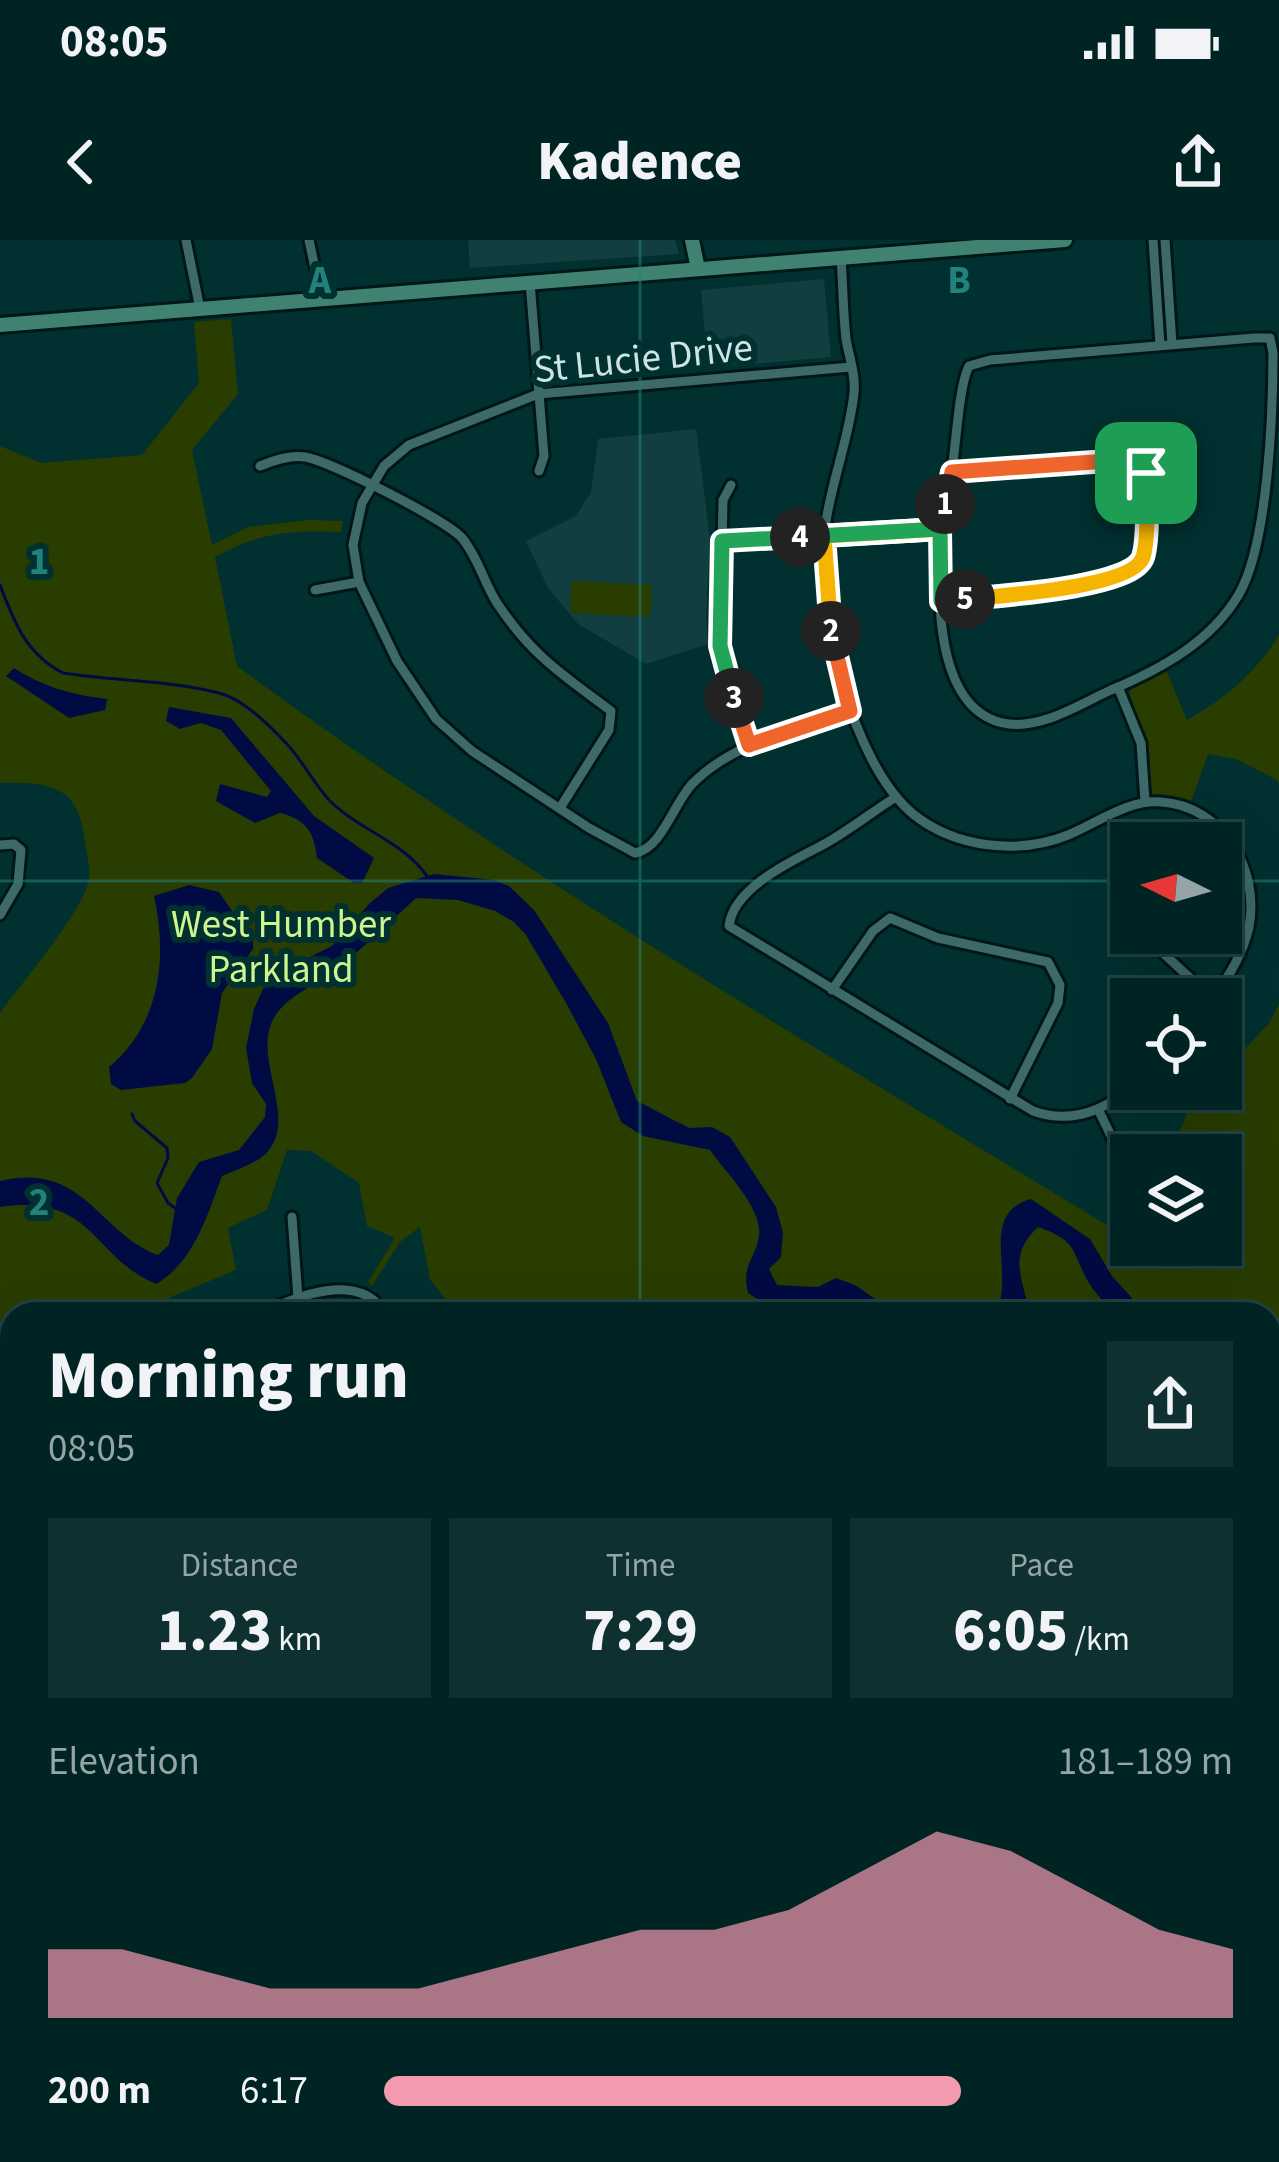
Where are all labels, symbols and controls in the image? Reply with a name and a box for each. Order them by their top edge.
text: 08:05 [60,10,169,74]
text: Kadence [537,124,742,201]
icon: back [48,129,114,195]
icon: share [1165,129,1231,195]
text: A [308,253,332,309]
text: B [947,253,971,309]
street label: St Lucie Drive [531,320,755,398]
pin [1095,422,1197,524]
icon: arrive [1113,440,1179,506]
pin: 1 [915,474,975,534]
text: 1 [936,480,954,527]
pin: 4 [770,507,830,567]
text: 4 [791,513,809,560]
text: 1 [29,534,49,590]
pin: 5 [935,569,995,629]
text: 5 [956,575,974,622]
pin: 2 [801,601,861,661]
text: 2 [822,607,840,654]
pin: 3 [704,668,764,728]
text: 3 [725,674,743,721]
north arrow [1110,822,1242,954]
map controls [1110,822,1242,1266]
park label: West Humber Parkland [171,897,391,998]
button: locate [1110,978,1242,1110]
button: layers [1110,1134,1242,1266]
text: 2 [29,1175,49,1231]
text: Morning run [48,1329,409,1423]
button: share [1107,1341,1233,1467]
text: 08:05 [48,1421,135,1477]
text: Distance [181,1542,298,1589]
text: Time [606,1542,675,1589]
text: Pace [1009,1542,1074,1589]
text: 1.23 [157,1589,272,1674]
text: 7:29 [583,1589,698,1674]
text: 6:05 [953,1589,1068,1674]
text: km [272,1616,322,1663]
text: /km [1068,1616,1130,1663]
text: Elevation [48,1734,200,1790]
text: 181–189 m [1058,1734,1233,1790]
text: 200 m [48,2063,151,2119]
text: 6:17 [240,2063,308,2119]

